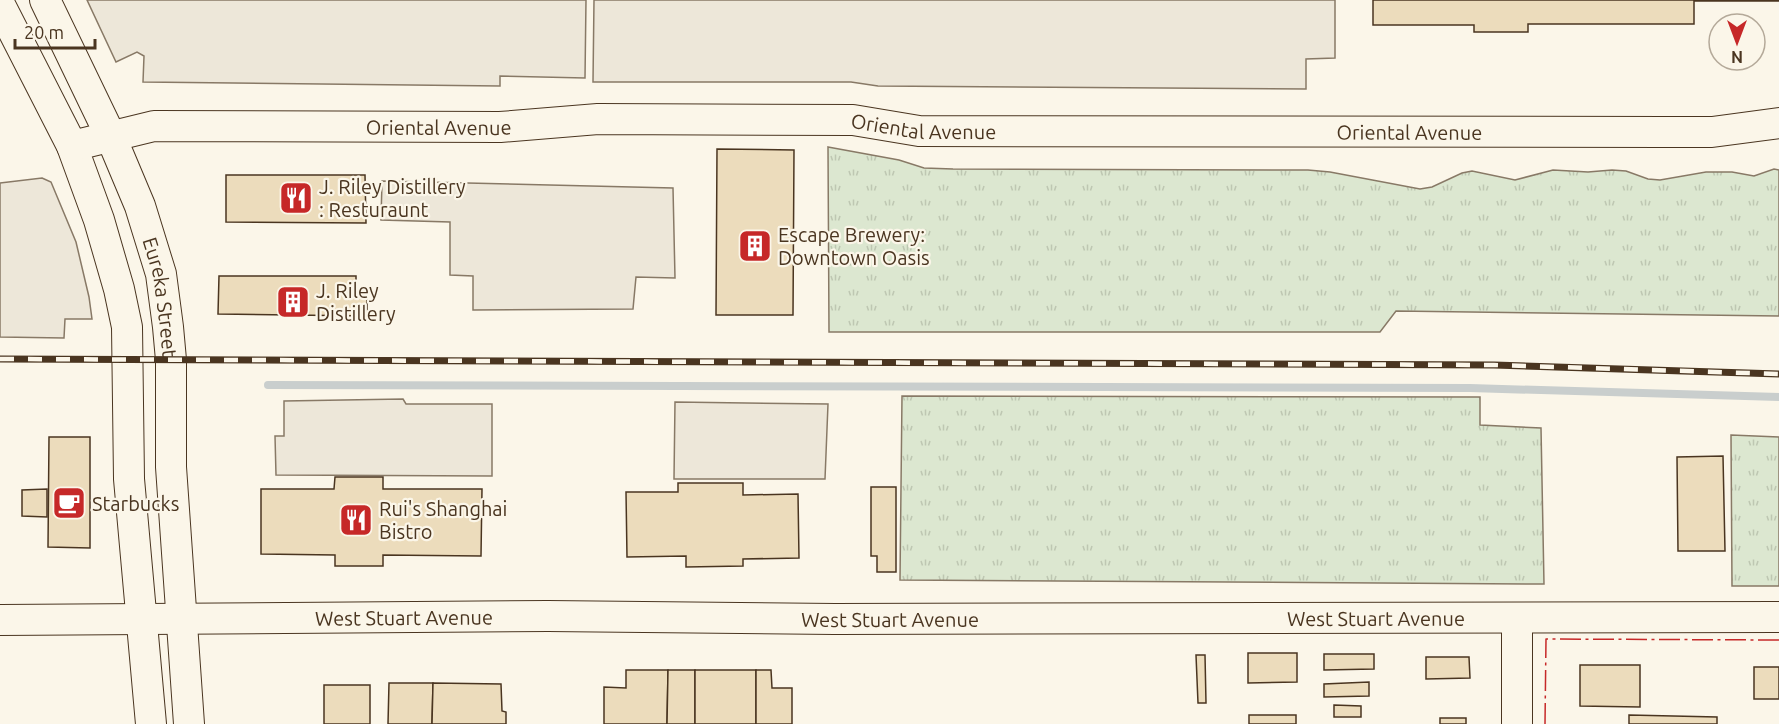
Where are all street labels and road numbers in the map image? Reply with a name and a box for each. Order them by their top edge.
street label: Oriental Avenue [849,108,996,143]
street label: Oriental Avenue [366,115,512,139]
street label: Oriental Avenue [1336,120,1482,143]
street label: Eureka Street [139,234,182,358]
street label: West Stuart Avenue [315,605,493,629]
street label: West Stuart Avenue [1287,606,1465,630]
street label: West Stuart Avenue [801,607,979,631]

